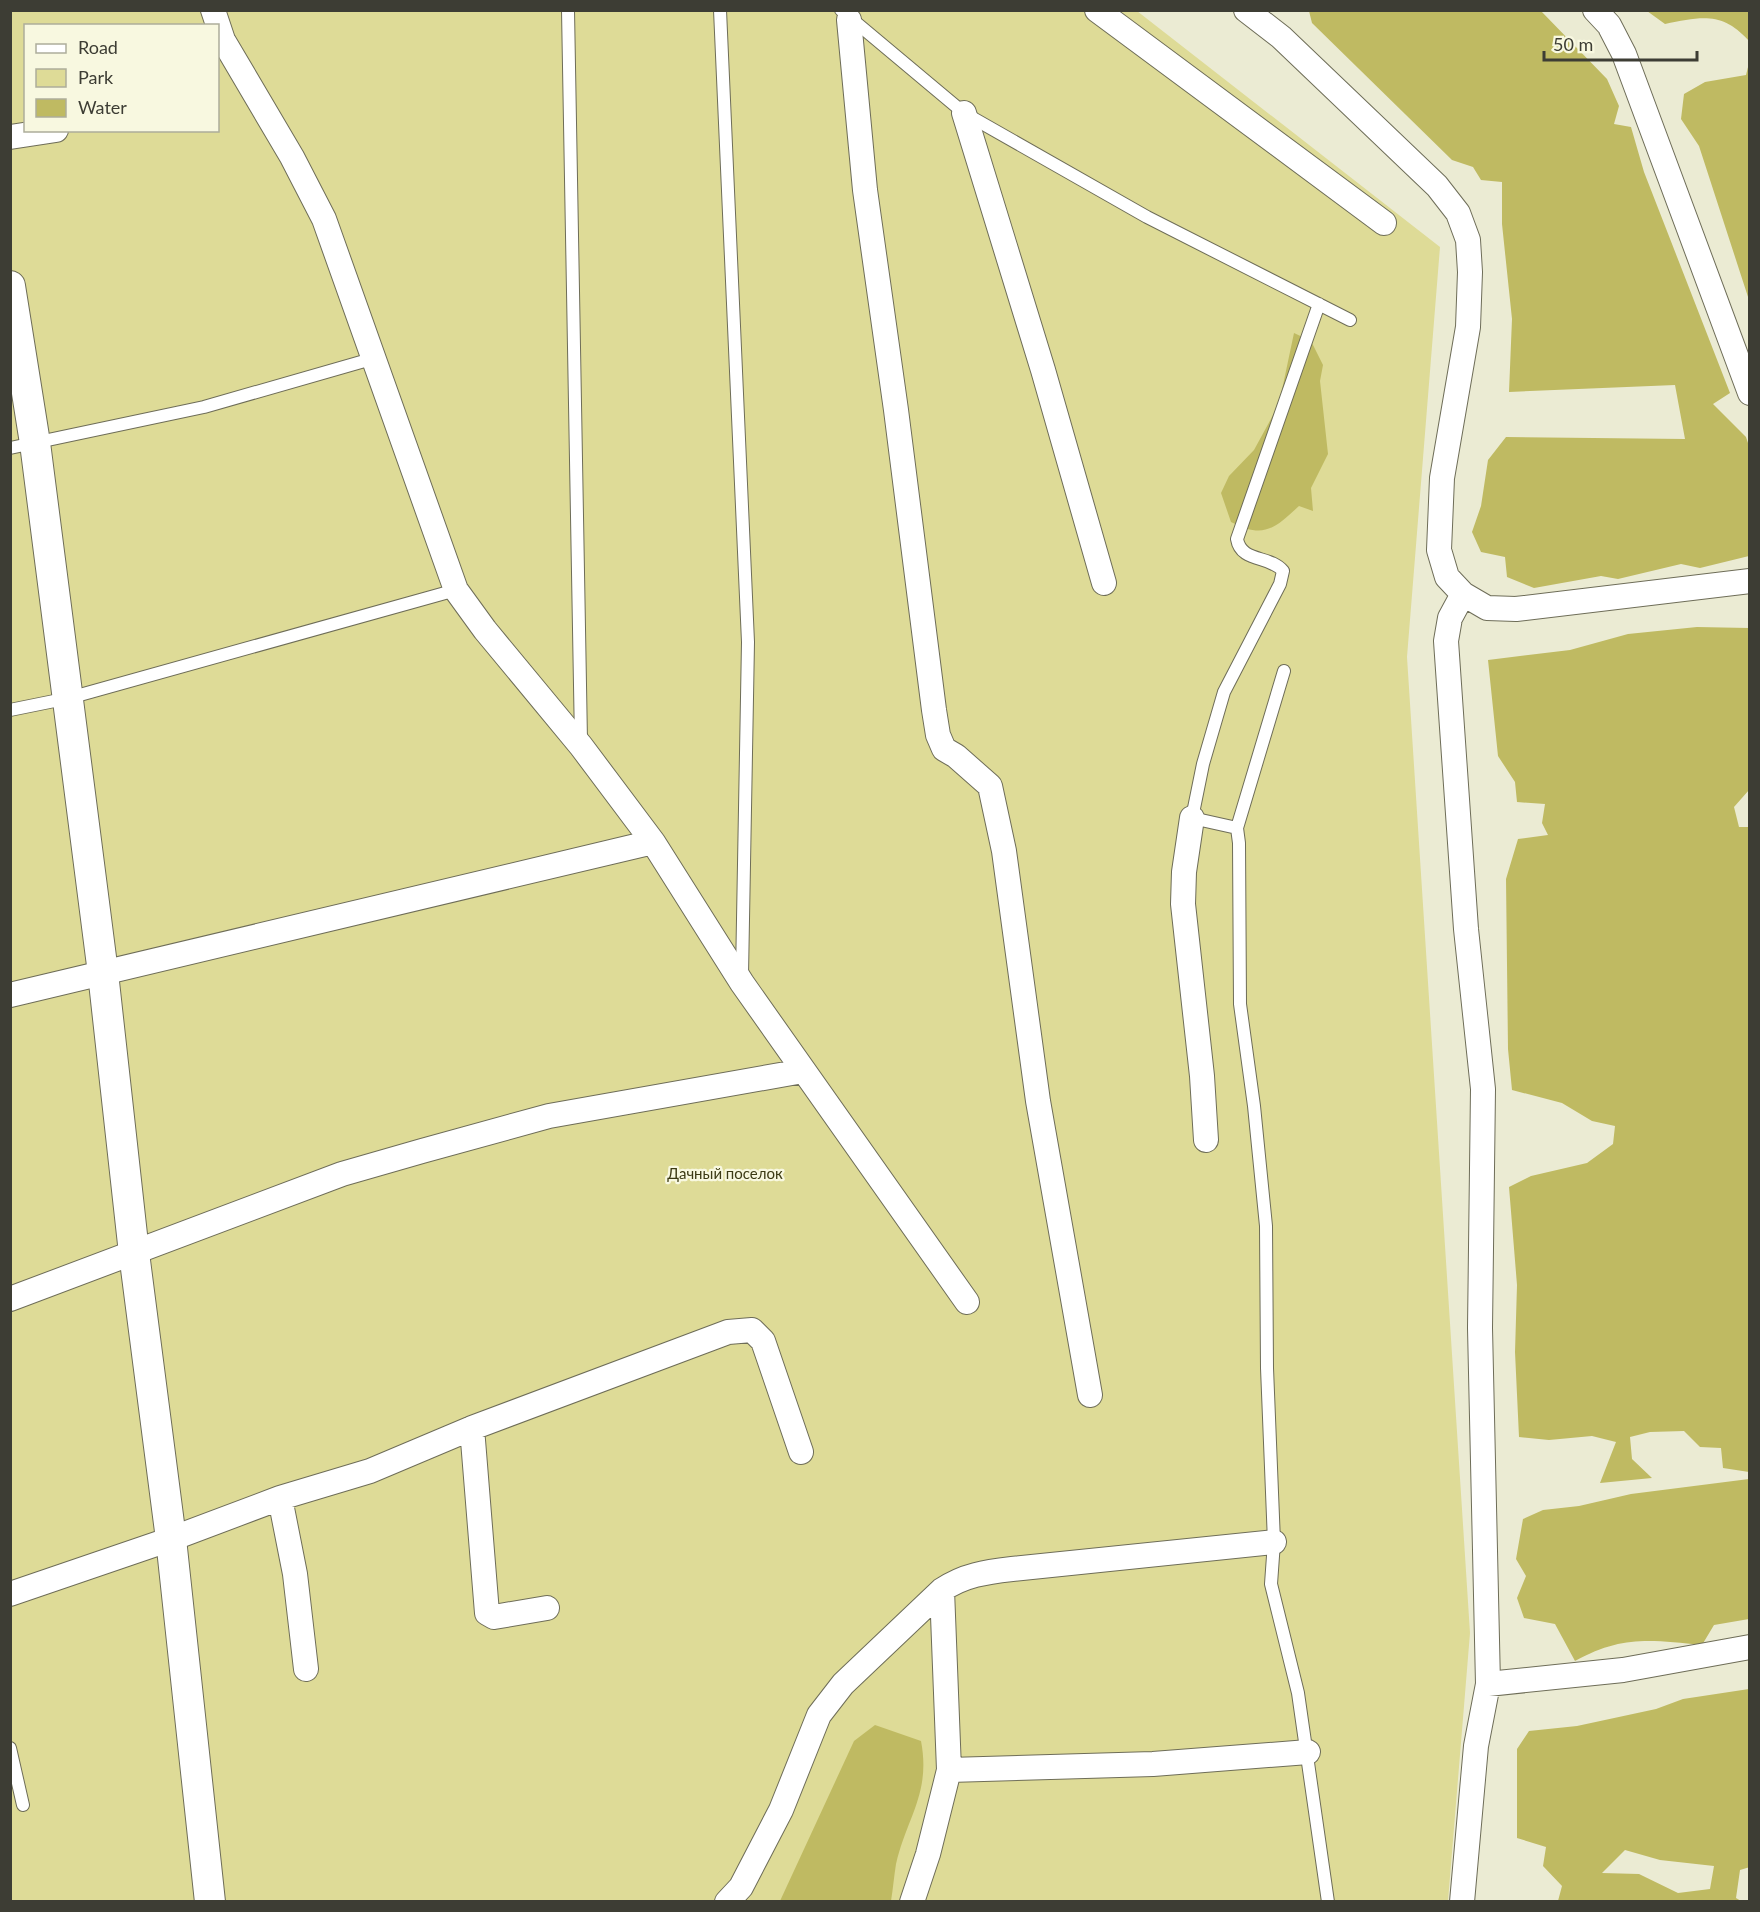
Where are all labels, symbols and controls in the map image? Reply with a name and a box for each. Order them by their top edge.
legend [24,24,219,132]
scale bar [1544,24,1697,62]
text: 50 m [1553,33,1593,55]
text: Road [78,36,118,58]
text: Park [78,66,114,88]
text: Water [78,96,127,118]
park label: Дачный поселок [667,1164,783,1182]

